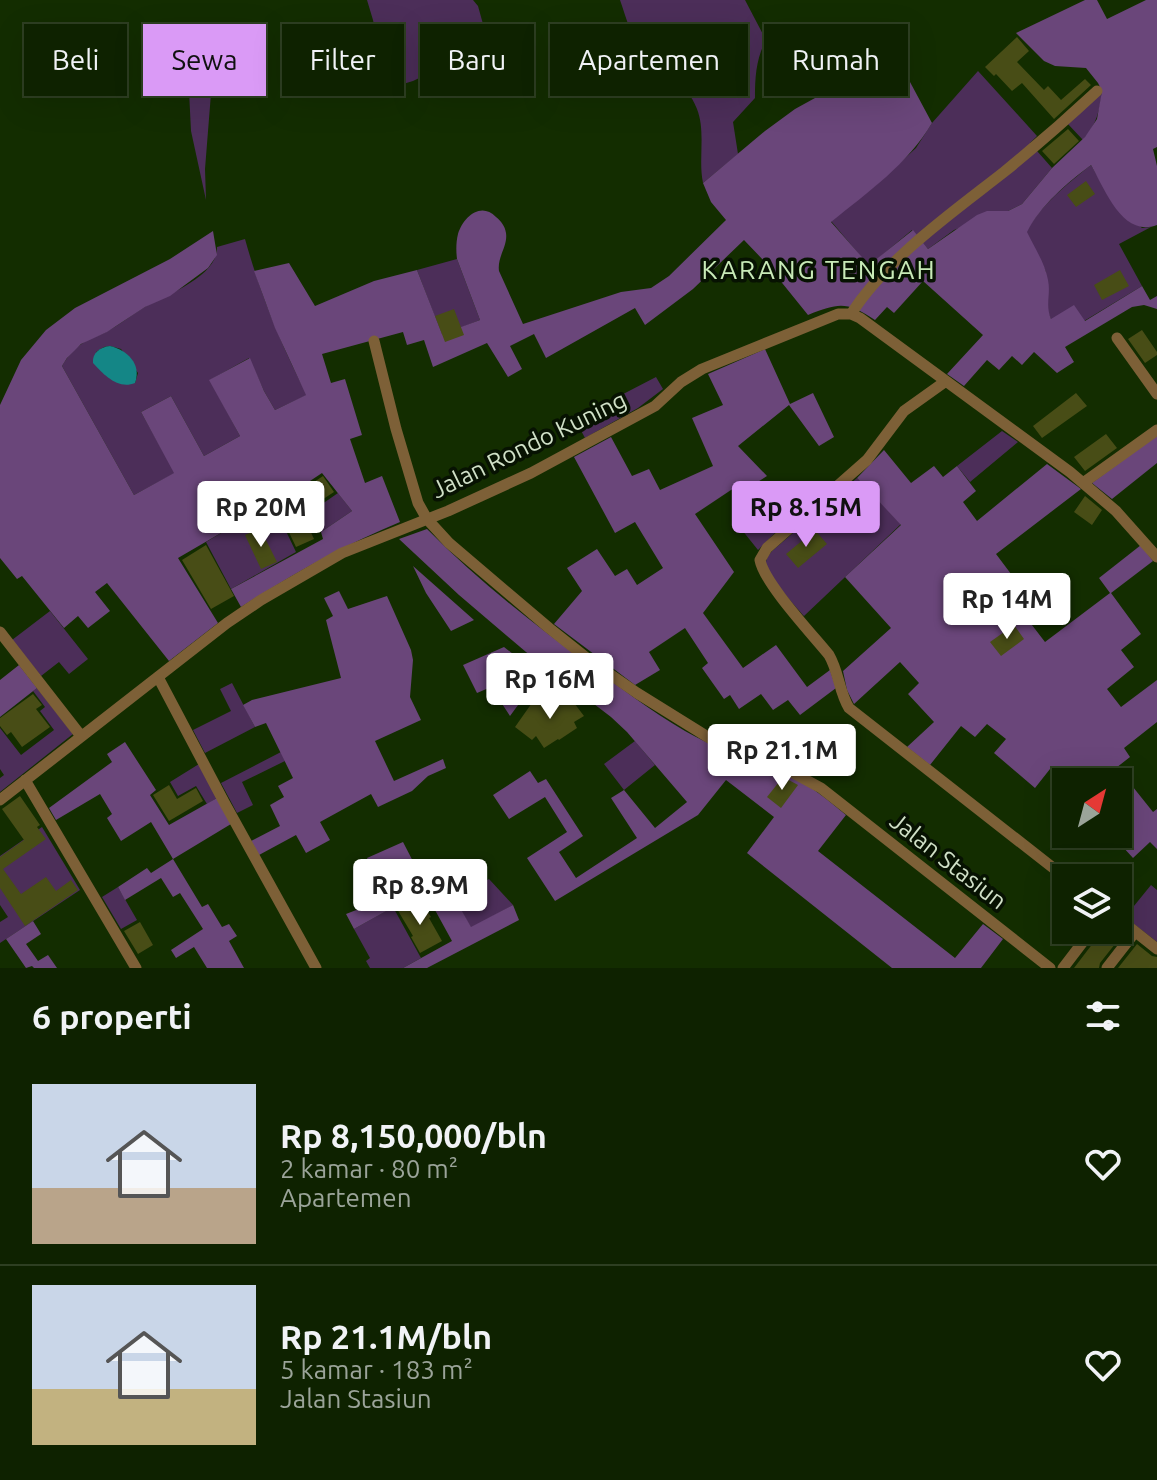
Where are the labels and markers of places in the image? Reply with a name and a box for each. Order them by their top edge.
pin: Rp 20M [196,481,326,549]
pin: Rp 8.15M [723,481,889,549]
pin: Rp 14M [942,573,1072,641]
pin: Rp 16M [485,653,615,721]
pin: Rp 21.1M [699,724,865,792]
pin: Rp 8.9M [346,859,494,927]

